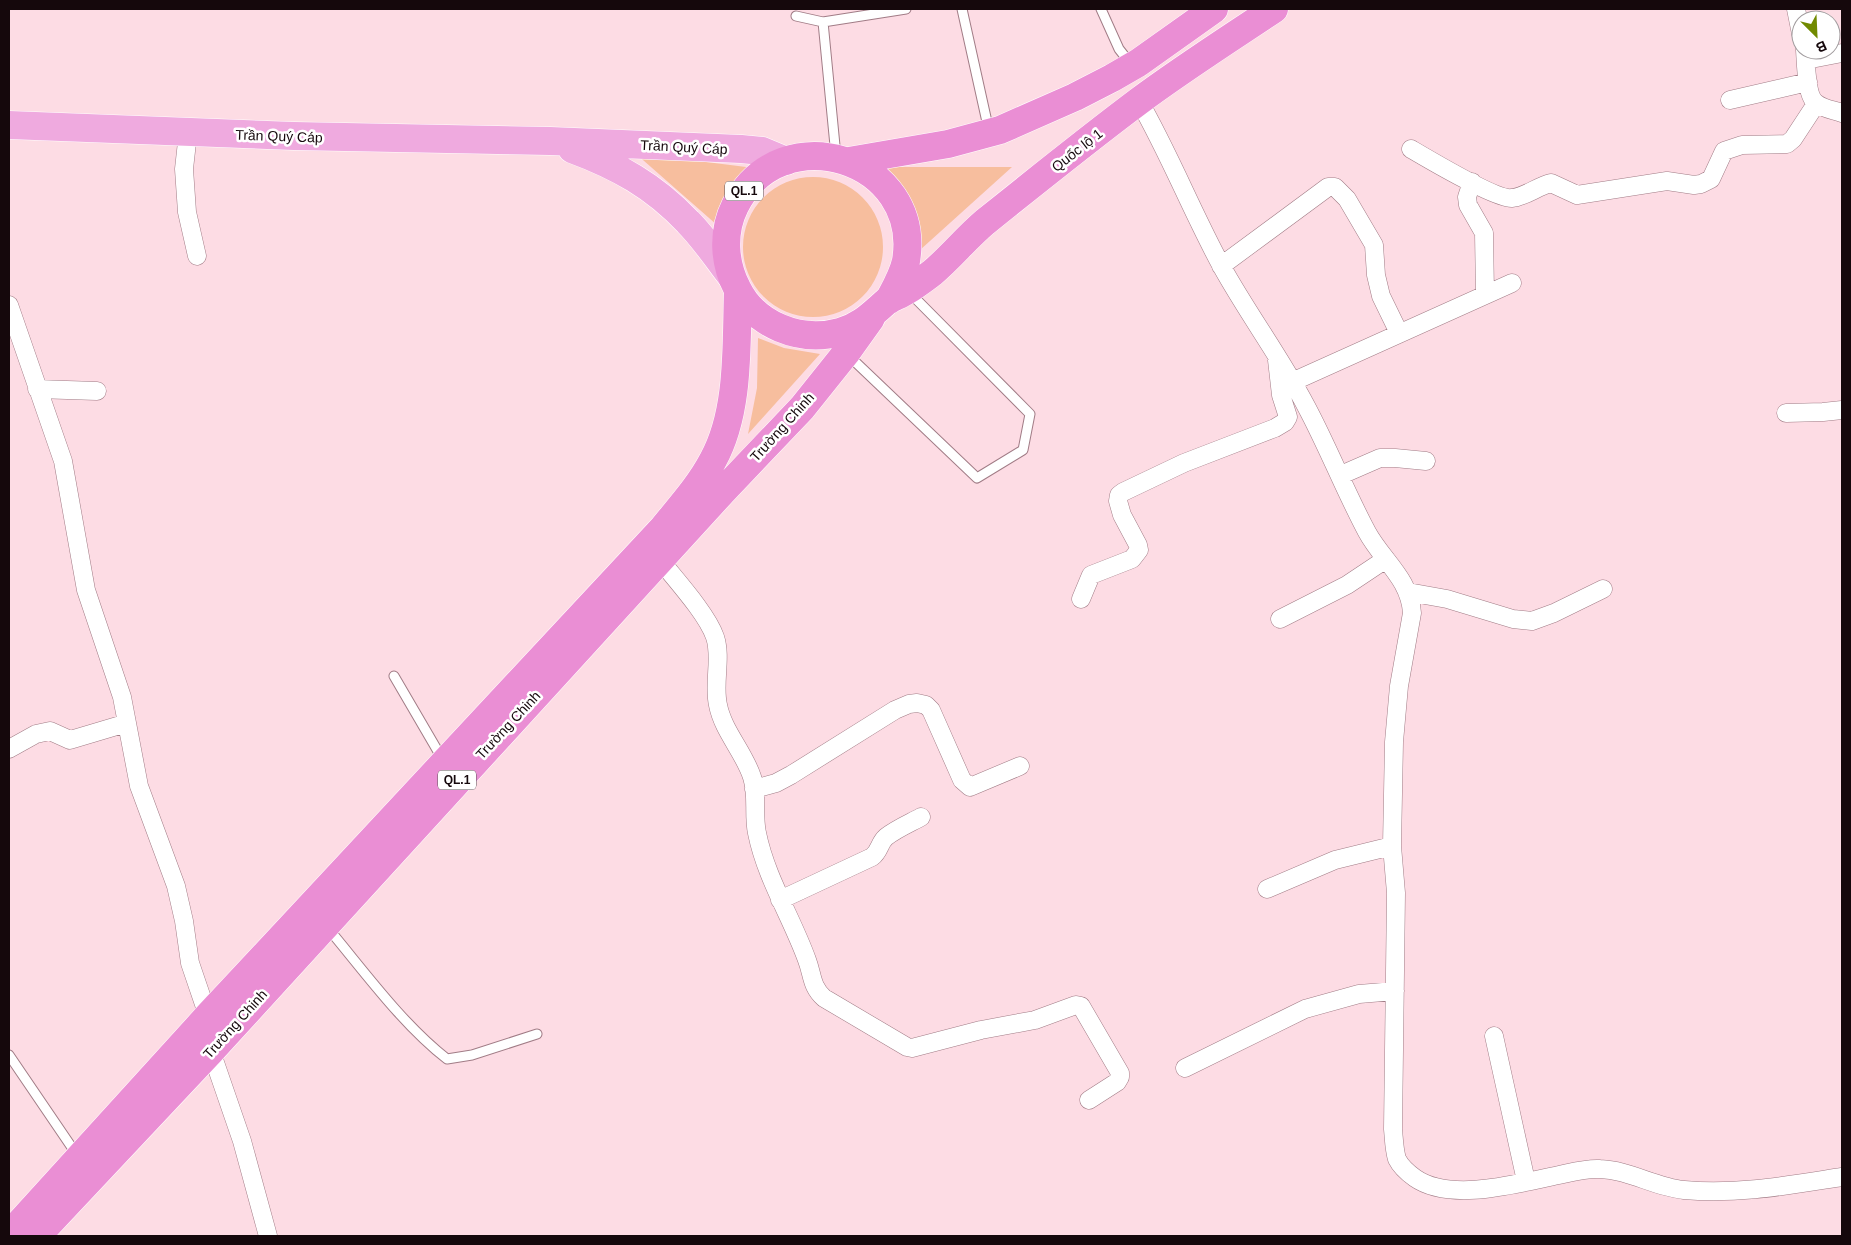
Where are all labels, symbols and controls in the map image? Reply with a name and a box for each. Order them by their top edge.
north arrow [1791,10,1841,60]
text: B [1813,38,1829,56]
street label: Quốc lộ 1 [1048,125,1106,175]
street label: Trần Quý Cáp [235,126,323,146]
street label: Trần Quý Cáp [640,137,728,157]
road number: QL.1 [725,182,763,200]
street label: Trường Chinh [747,389,817,465]
street label: Trường Chinh [472,688,544,762]
road number: QL.1 [438,770,476,790]
street label: Trường Chinh [200,986,270,1062]

